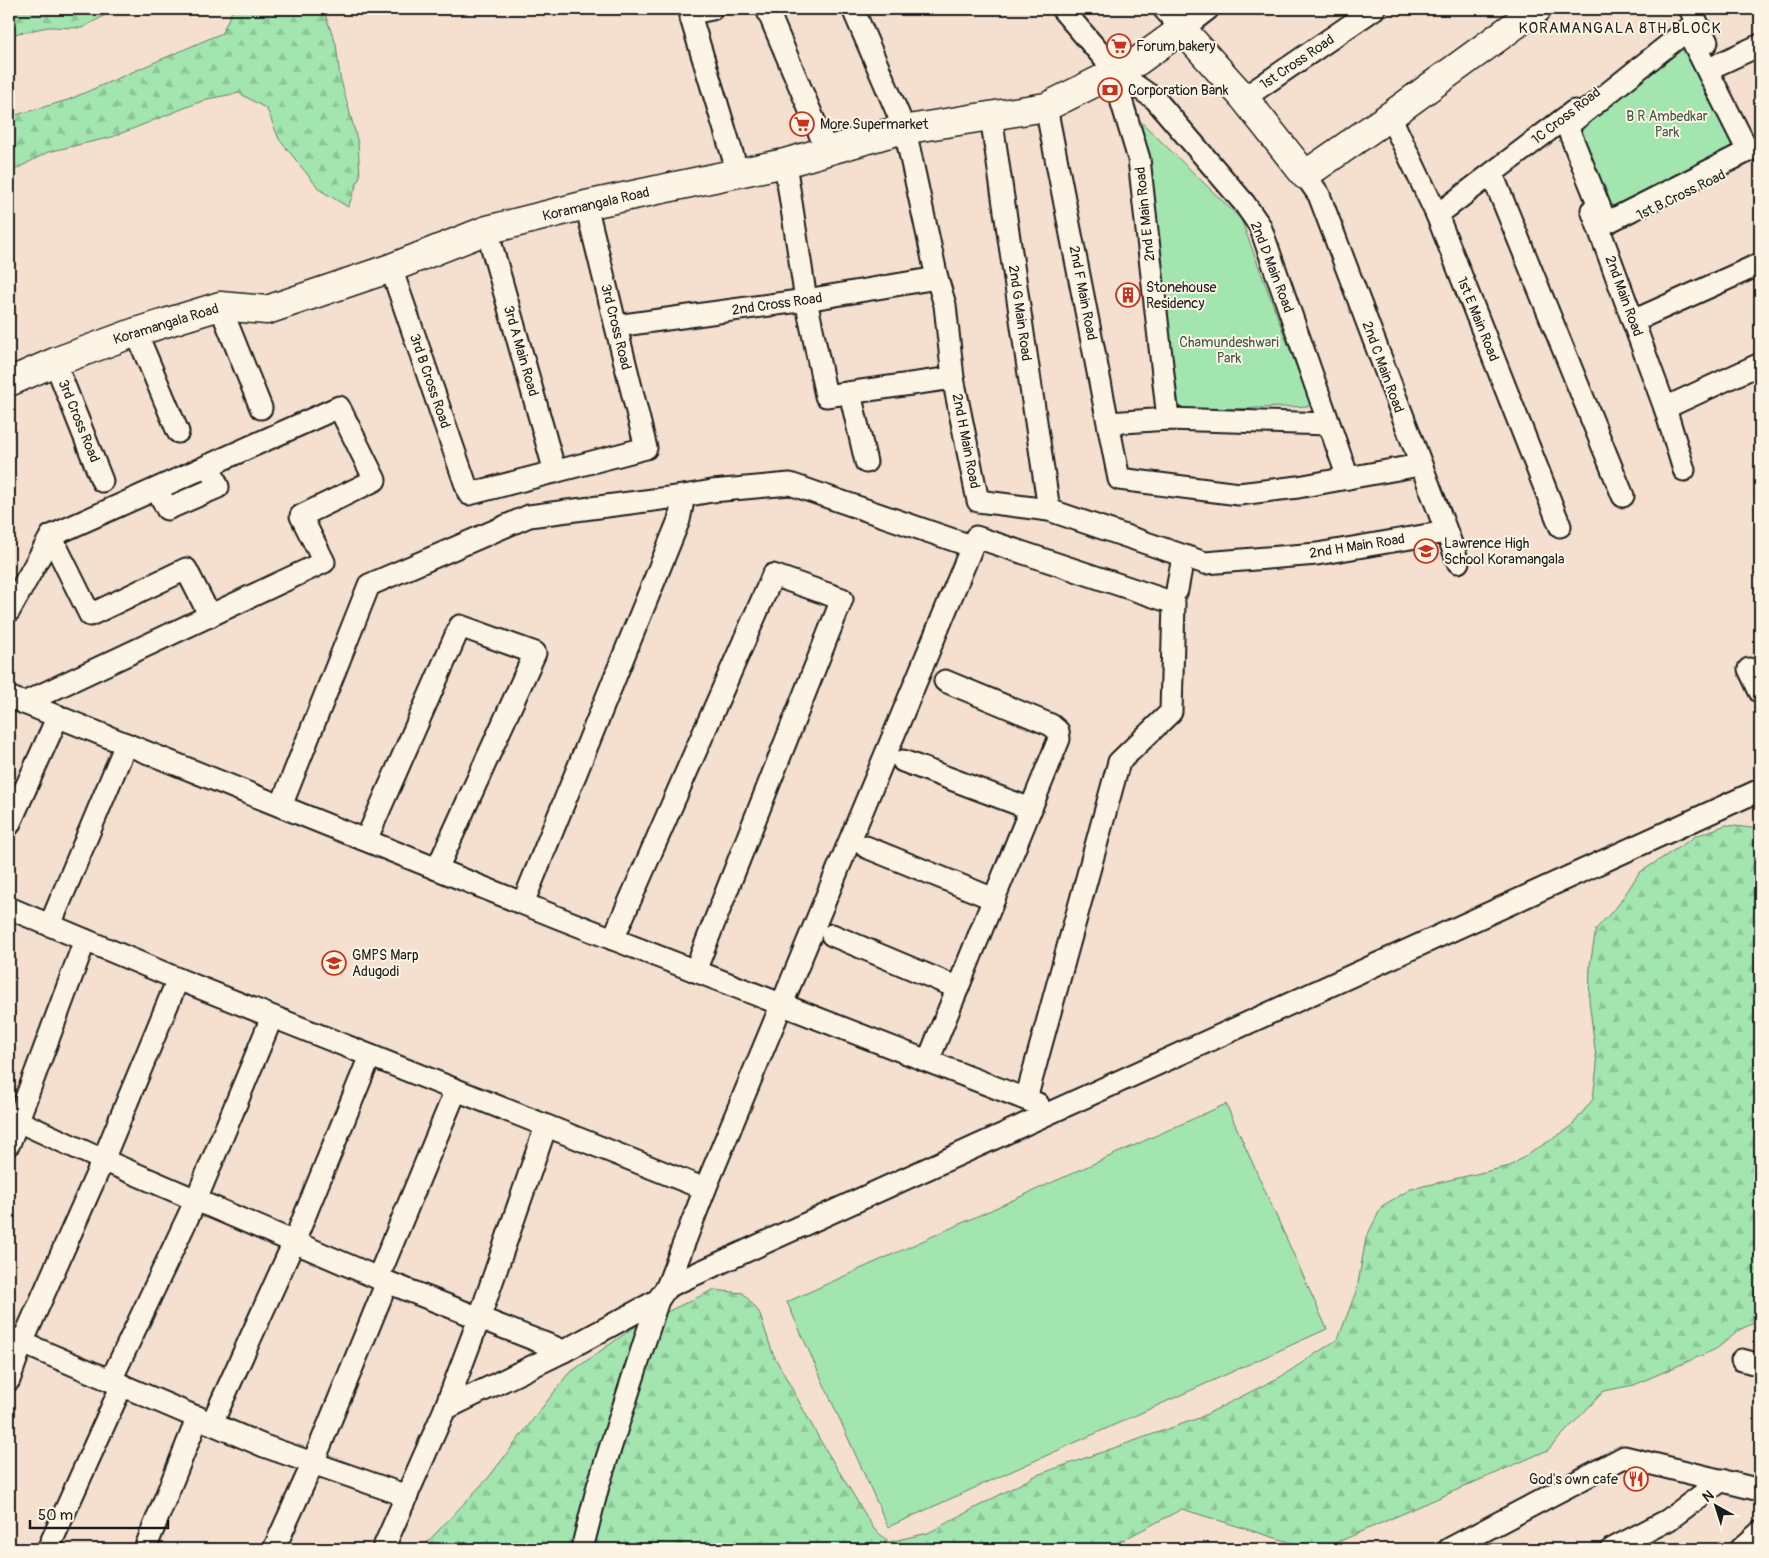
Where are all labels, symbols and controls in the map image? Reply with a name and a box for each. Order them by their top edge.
district label: KORAMANGALA 8TH BLOCK [1518,19,1722,38]
street label: 1st Cross Road [1257,31,1337,93]
supermarket icon: Forum bakery [1106,33,1132,59]
place label: Forum bakery [1136,38,1215,55]
bank icon: Corporation Bank [1097,77,1123,103]
place label: Corporation Bank [1128,82,1229,99]
street label: 1C Cross Road [1528,84,1604,148]
park label: B R Ambedkar Park [1626,108,1708,141]
supermarket icon: More Supermarket [789,111,815,137]
place label: More Supermarket [820,116,929,133]
street label: 2nd E Main Road [1132,166,1158,262]
street label: 1st B Cross Road [1634,166,1728,224]
street label: Koramangala Road [541,183,651,225]
street label: 2nd D Main Road [1247,219,1297,315]
street label: 2nd F Main Road [1065,244,1101,342]
street label: 2nd Main Road [1602,253,1646,339]
street label: 2nd G Main Road [1005,264,1035,362]
street label: 1st E Main Road [1453,274,1503,364]
place label: Stonehouse Residency [1146,279,1216,312]
street label: 3rd Cross Road [597,282,635,372]
building icon: Stonehouse Residency [1115,282,1141,308]
street label: 2nd Cross Road [731,289,823,319]
street label: Koramangala Road [111,300,221,348]
street label: 3rd A Main Road [500,304,542,398]
street label: 2nd C Main Road [1359,319,1407,415]
street label: 3rd B Cross Road [406,332,454,431]
park label: Chamundeshwari Park [1179,334,1279,367]
street label: 3rd Cross Road [55,377,103,465]
street label: 2nd H Main Road [948,392,984,490]
street label: 2nd H Main Road [1308,530,1406,562]
place label: Lawrence High School Koramangala [1444,535,1565,568]
school or university icon: Lawrence High School Koramangala [1413,538,1439,564]
place label: GMPS Marp Adugodi [352,947,419,980]
school or university icon: GMPS Marp Adugodi [321,950,347,976]
restaurant icon: God's own cafe [1623,1466,1649,1492]
place label: God's own cafe [1529,1471,1618,1488]
north arrow [1692,1480,1742,1530]
text: N [1699,1487,1717,1506]
scale bar [30,1498,168,1530]
text: 50 m [38,1506,73,1525]

